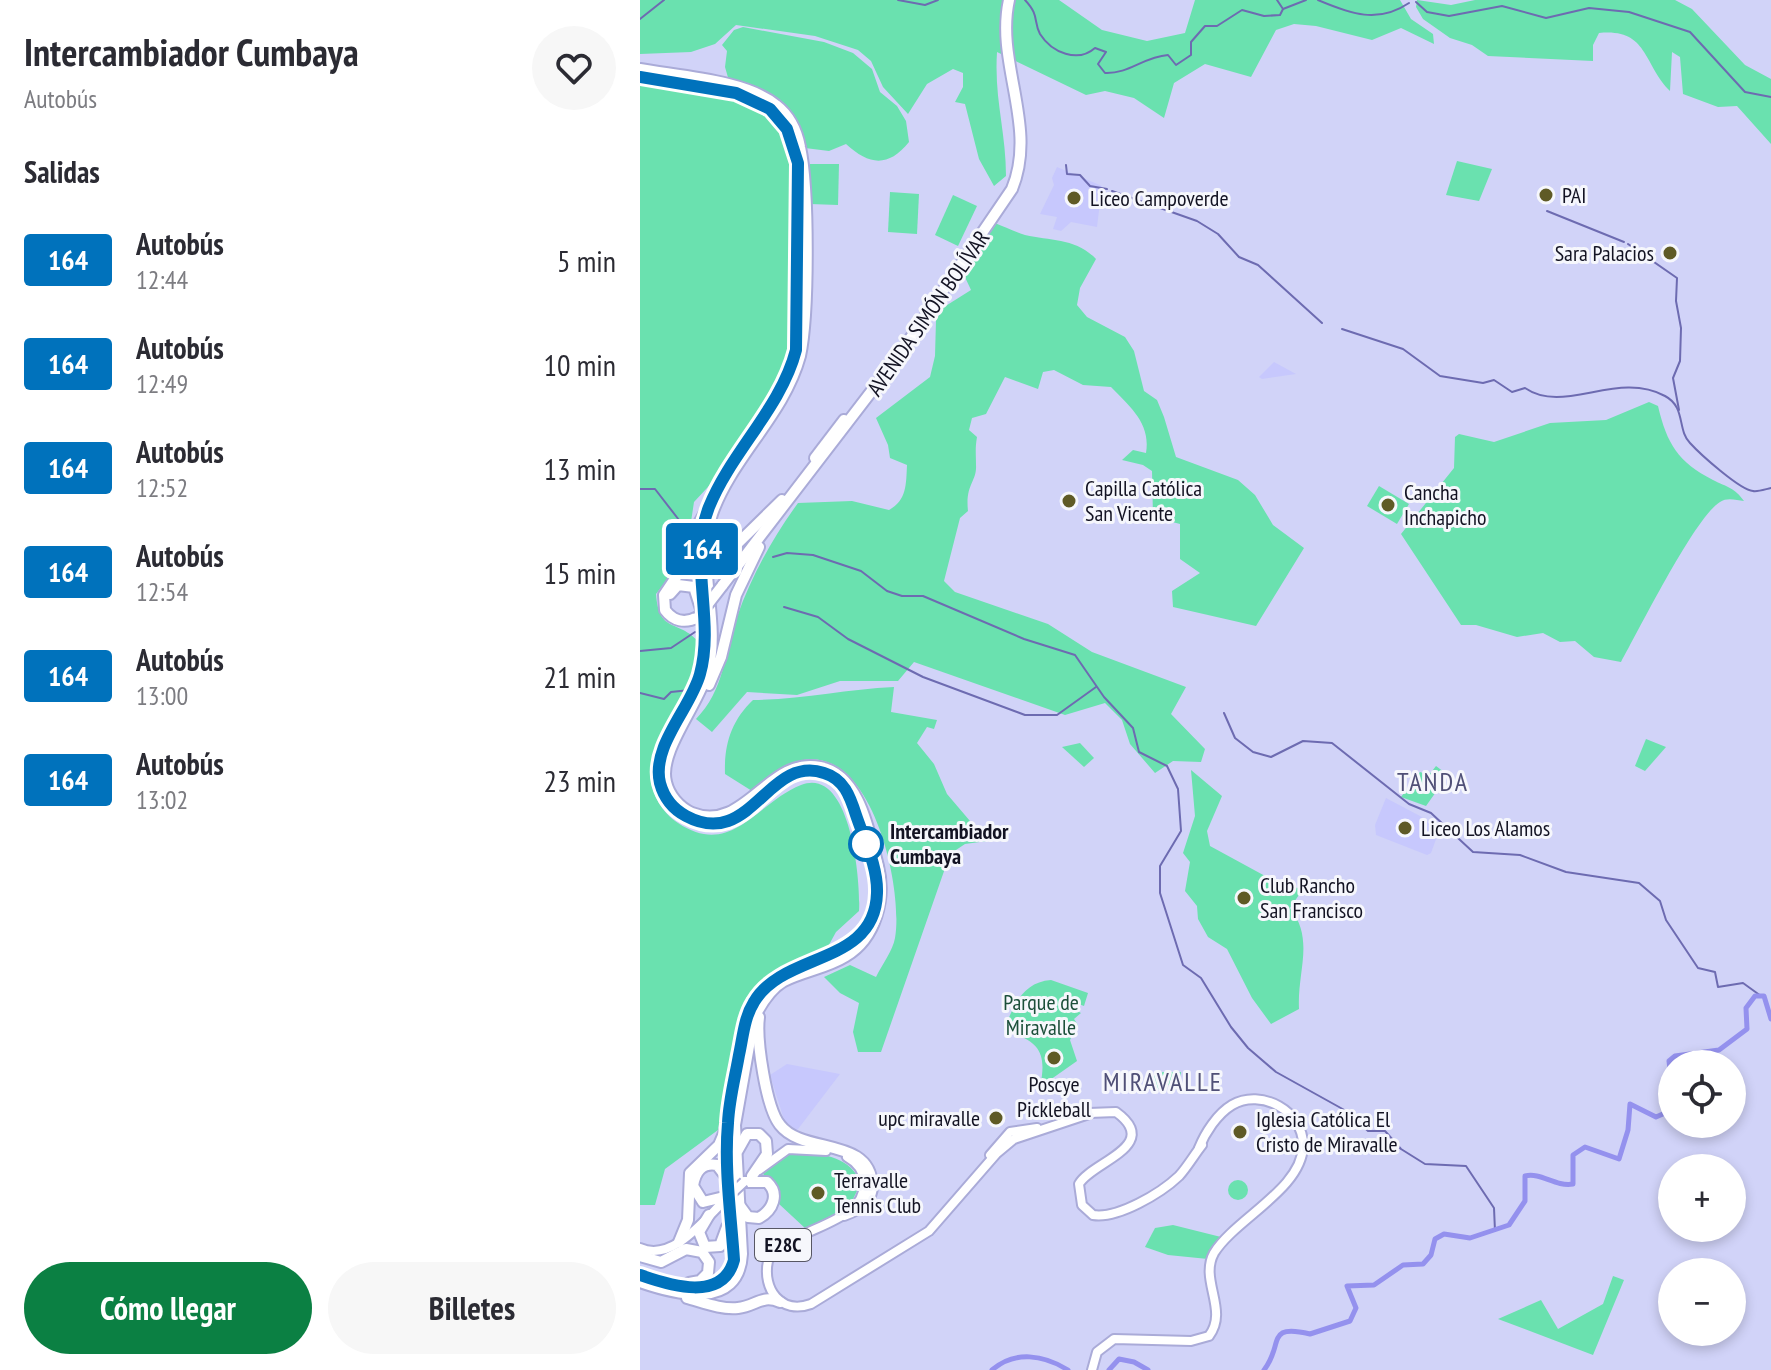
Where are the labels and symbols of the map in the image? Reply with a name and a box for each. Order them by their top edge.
place label: PAI [1562,181,1586,209]
place label: Liceo Campoverde [1090,184,1228,212]
marker: PAI [1537,186,1555,204]
marker: Liceo Campoverde [1065,189,1083,207]
street label: AVENIDA SIMÓN BOLÍVAR [860,225,996,401]
place label: Sara Palacios [1555,239,1654,267]
marker: Sara Palacios [1661,244,1679,262]
place label: Capilla Católica San Vicente [1085,474,1202,527]
place label: Cancha Inchapicho [1404,478,1486,531]
marker: Capilla Católica San Vicente [1060,492,1078,510]
marker: Cancha Inchapicho [1379,496,1397,514]
line badge: 164 [656,523,748,575]
district label: TANDA [1397,765,1469,798]
place label: Liceo Los Alamos [1421,814,1550,842]
place label: Intercambiador Cumbaya [890,817,1009,870]
marker: Liceo Los Alamos [1396,819,1414,837]
marker: Intercambiador Cumbaya [849,827,883,861]
place label: Club Rancho San Francisco [1260,871,1363,924]
marker: Club Rancho San Francisco [1235,889,1253,907]
park label: Parque de Miravalle [1003,988,1079,1041]
marker: Poscye Pickleball [1045,1049,1063,1067]
district label: MIRAVALLE [1103,1065,1223,1098]
place label: Poscye Pickleball [1017,1070,1092,1123]
place label: upc miravalle [878,1104,980,1132]
place label: Iglesia Católica El Cristo de Miravalle [1256,1105,1398,1158]
marker: upc miravalle [987,1109,1005,1127]
marker: Iglesia Católica El Cristo de Miravalle [1231,1123,1249,1141]
place label: Terravalle Tennis Club [834,1166,921,1219]
marker: Terravalle Tennis Club [809,1184,827,1202]
road number: E28C [755,1229,811,1261]

